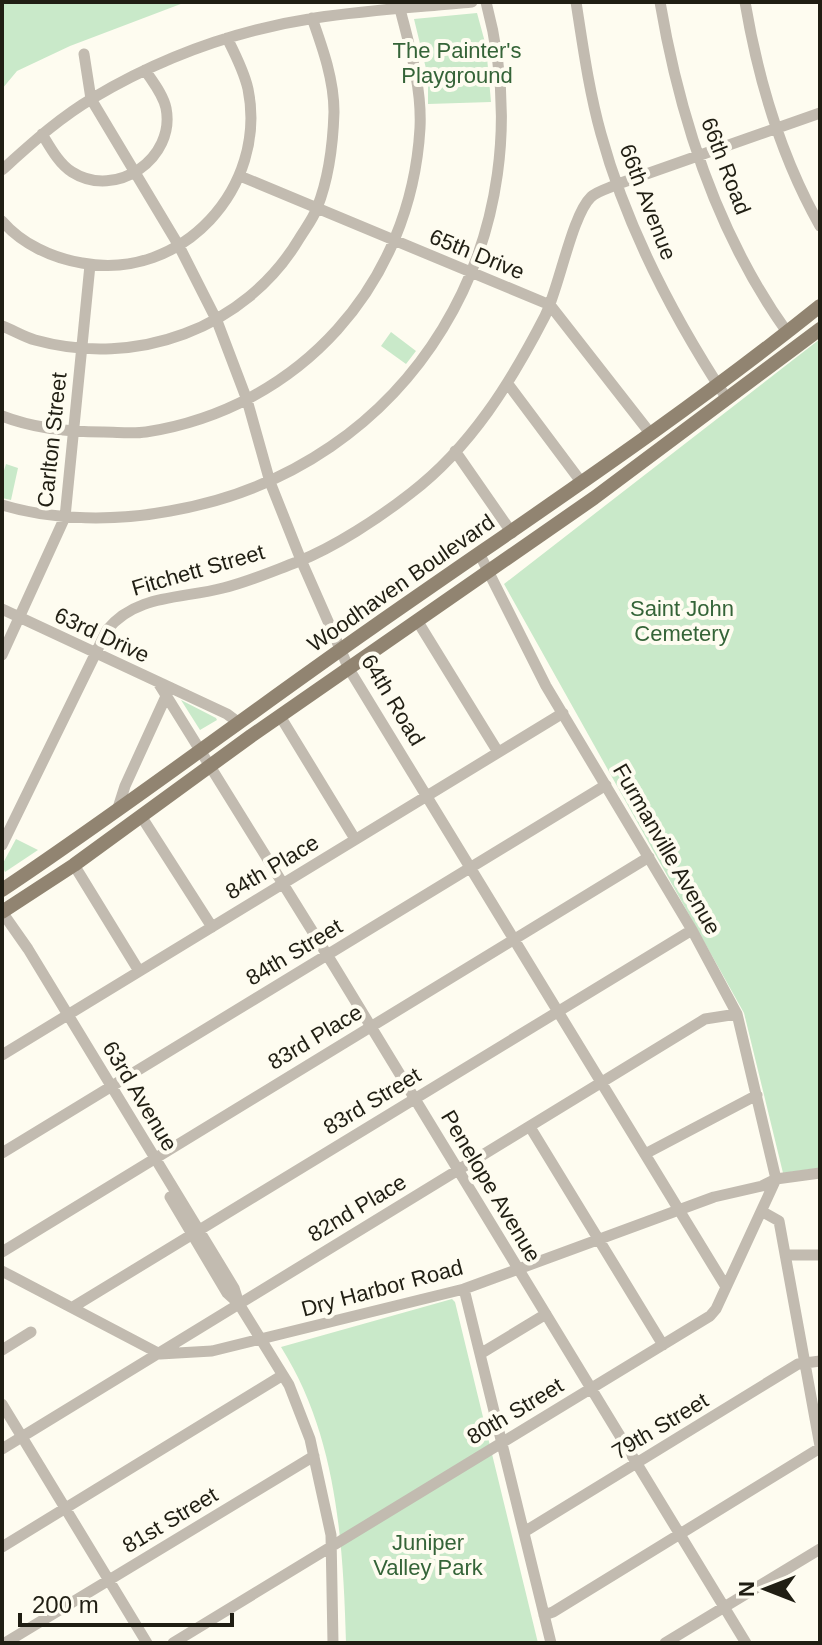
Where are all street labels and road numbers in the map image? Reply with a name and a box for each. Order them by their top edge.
street label: 66th Road [696,114,756,218]
street label: 66th Avenue [614,141,682,263]
street label: 65th Drive [426,224,528,284]
street label: Carlton Street [32,371,72,509]
street label: Woodhaven Boulevard [303,509,499,657]
street label: Fitchett Street [129,539,267,601]
street label: 63rd Drive [51,602,153,668]
street label: 64th Road [356,650,430,750]
street label: Furmanville Avenue [608,759,726,939]
street label: 84th Place [221,830,323,904]
street label: 84th Street [241,914,347,990]
street label: 83rd Place [263,999,367,1075]
street label: 63rd Avenue [98,1037,182,1155]
street label: 83rd Street [319,1062,425,1140]
street label: Penelope Avenue [436,1106,546,1266]
street label: 82nd Place [303,1169,411,1247]
street label: Dry Harbor Road [298,1254,466,1322]
street label: 80th Street [462,1373,568,1449]
street label: 79th Street [607,1388,713,1464]
street label: 81st Street [118,1482,222,1558]

